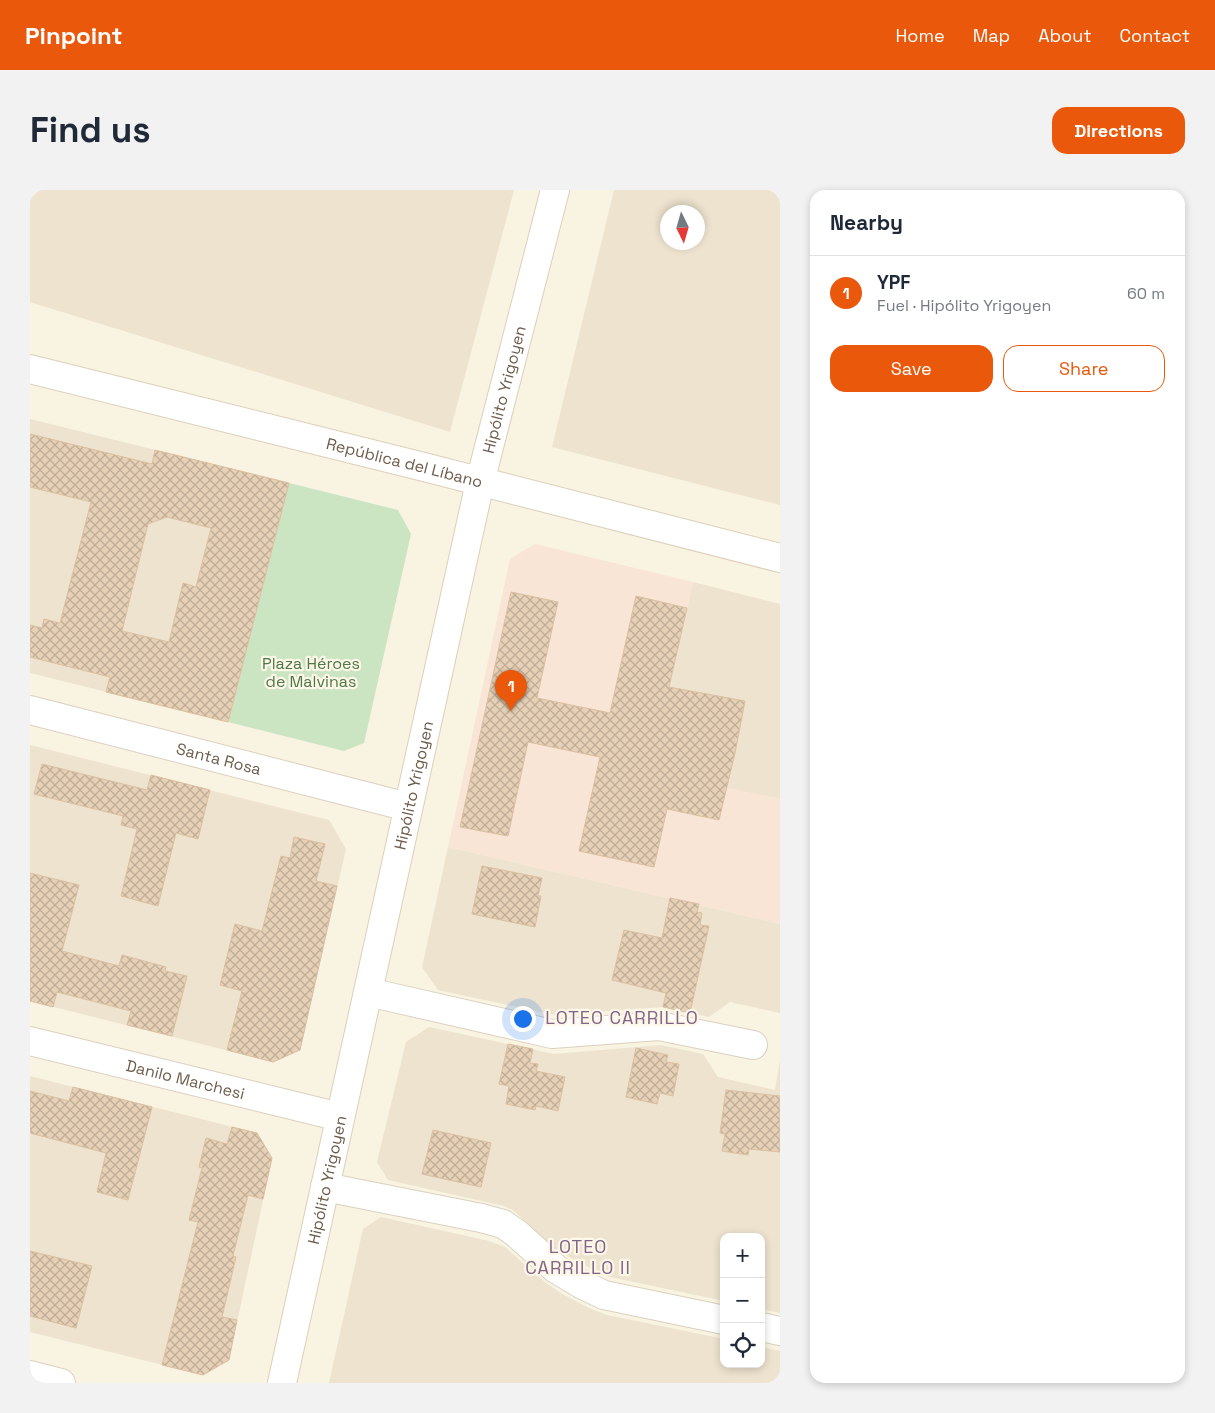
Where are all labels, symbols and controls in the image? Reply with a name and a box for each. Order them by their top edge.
text: Pinpoint [25,20,122,51]
text: Home [896,24,945,47]
text: Map [973,24,1010,47]
text: About [1038,24,1092,47]
text: Contact [1120,24,1190,47]
button: Directions [1052,107,1185,154]
text: Find us [30,108,151,152]
north arrow [660,205,705,250]
text: Nearby [830,209,903,236]
text: YPF [877,270,910,295]
text: 1 [842,283,850,304]
text: 60 m [1127,283,1165,304]
text: Fuel · Hipólito Yrigoyen [877,295,1051,316]
street label: Hipólito Yrigoyen [478,323,531,456]
button: Save [830,345,993,392]
button: Share [1003,345,1165,392]
street label: República del Líbano [324,433,485,493]
park label: Plaza Héroes de Malvinas [262,653,360,692]
pin: 1 [495,670,527,711]
street label: Hipólito Yrigoyen [390,719,438,852]
street label: Santa Rosa [174,738,263,780]
your location [510,1006,536,1032]
district label: LOTEO CARRILLO [545,1006,699,1029]
street label: Danilo Marchesi [124,1055,247,1104]
street label: Hipólito Yrigoyen [303,1114,351,1246]
map controls [720,1233,765,1368]
button: + [720,1233,765,1278]
district label: LOTEO CARRILLO II [525,1235,631,1279]
button: − [720,1278,765,1323]
button: locate [720,1323,765,1368]

